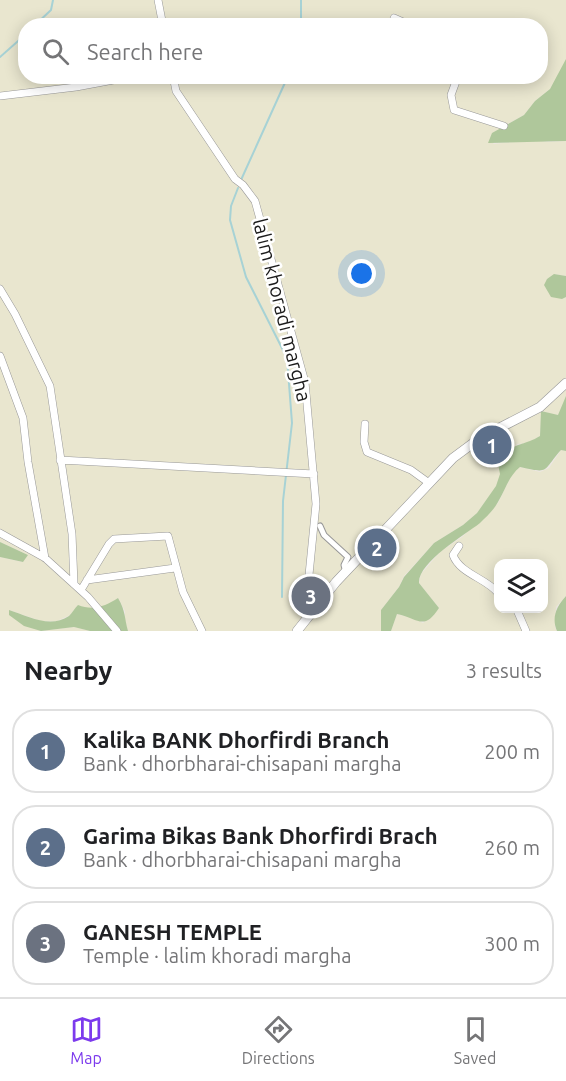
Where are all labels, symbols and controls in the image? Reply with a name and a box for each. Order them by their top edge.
search box [18,18,548,84]
icon: search [39,35,72,68]
text: Search here [87,39,203,64]
street label: lalim khoradi margha [249,216,316,404]
your location [347,259,376,288]
pin: 1 [472,422,512,468]
pin: 2 [358,526,397,570]
map controls [494,559,548,613]
button: layers [494,559,548,613]
pin: 3 [292,574,330,618]
text: Nearby [24,656,112,685]
text: 3 results [466,659,542,682]
text: Kalika BANK Dhorfirdi Branch [83,727,389,752]
text: 1 [40,740,51,763]
text: 200 m [484,740,540,763]
text: Bank · dhorbharai-chisapani margha [83,752,402,775]
text: Garima Bikas Bank Dhorfirdi Brach [83,823,438,848]
text: 2 [40,836,51,859]
text: 260 m [484,836,540,859]
text: Bank · dhorbharai-chisapani margha [83,848,402,871]
text: GANESH TEMPLE [83,919,262,944]
text: 3 [40,932,51,955]
text: 300 m [484,932,540,955]
text: Temple · lalim khoradi margha [83,944,352,967]
tab: Map [70,1013,103,1067]
tab: Directions [242,1013,315,1067]
tab: Saved [454,1013,496,1067]

